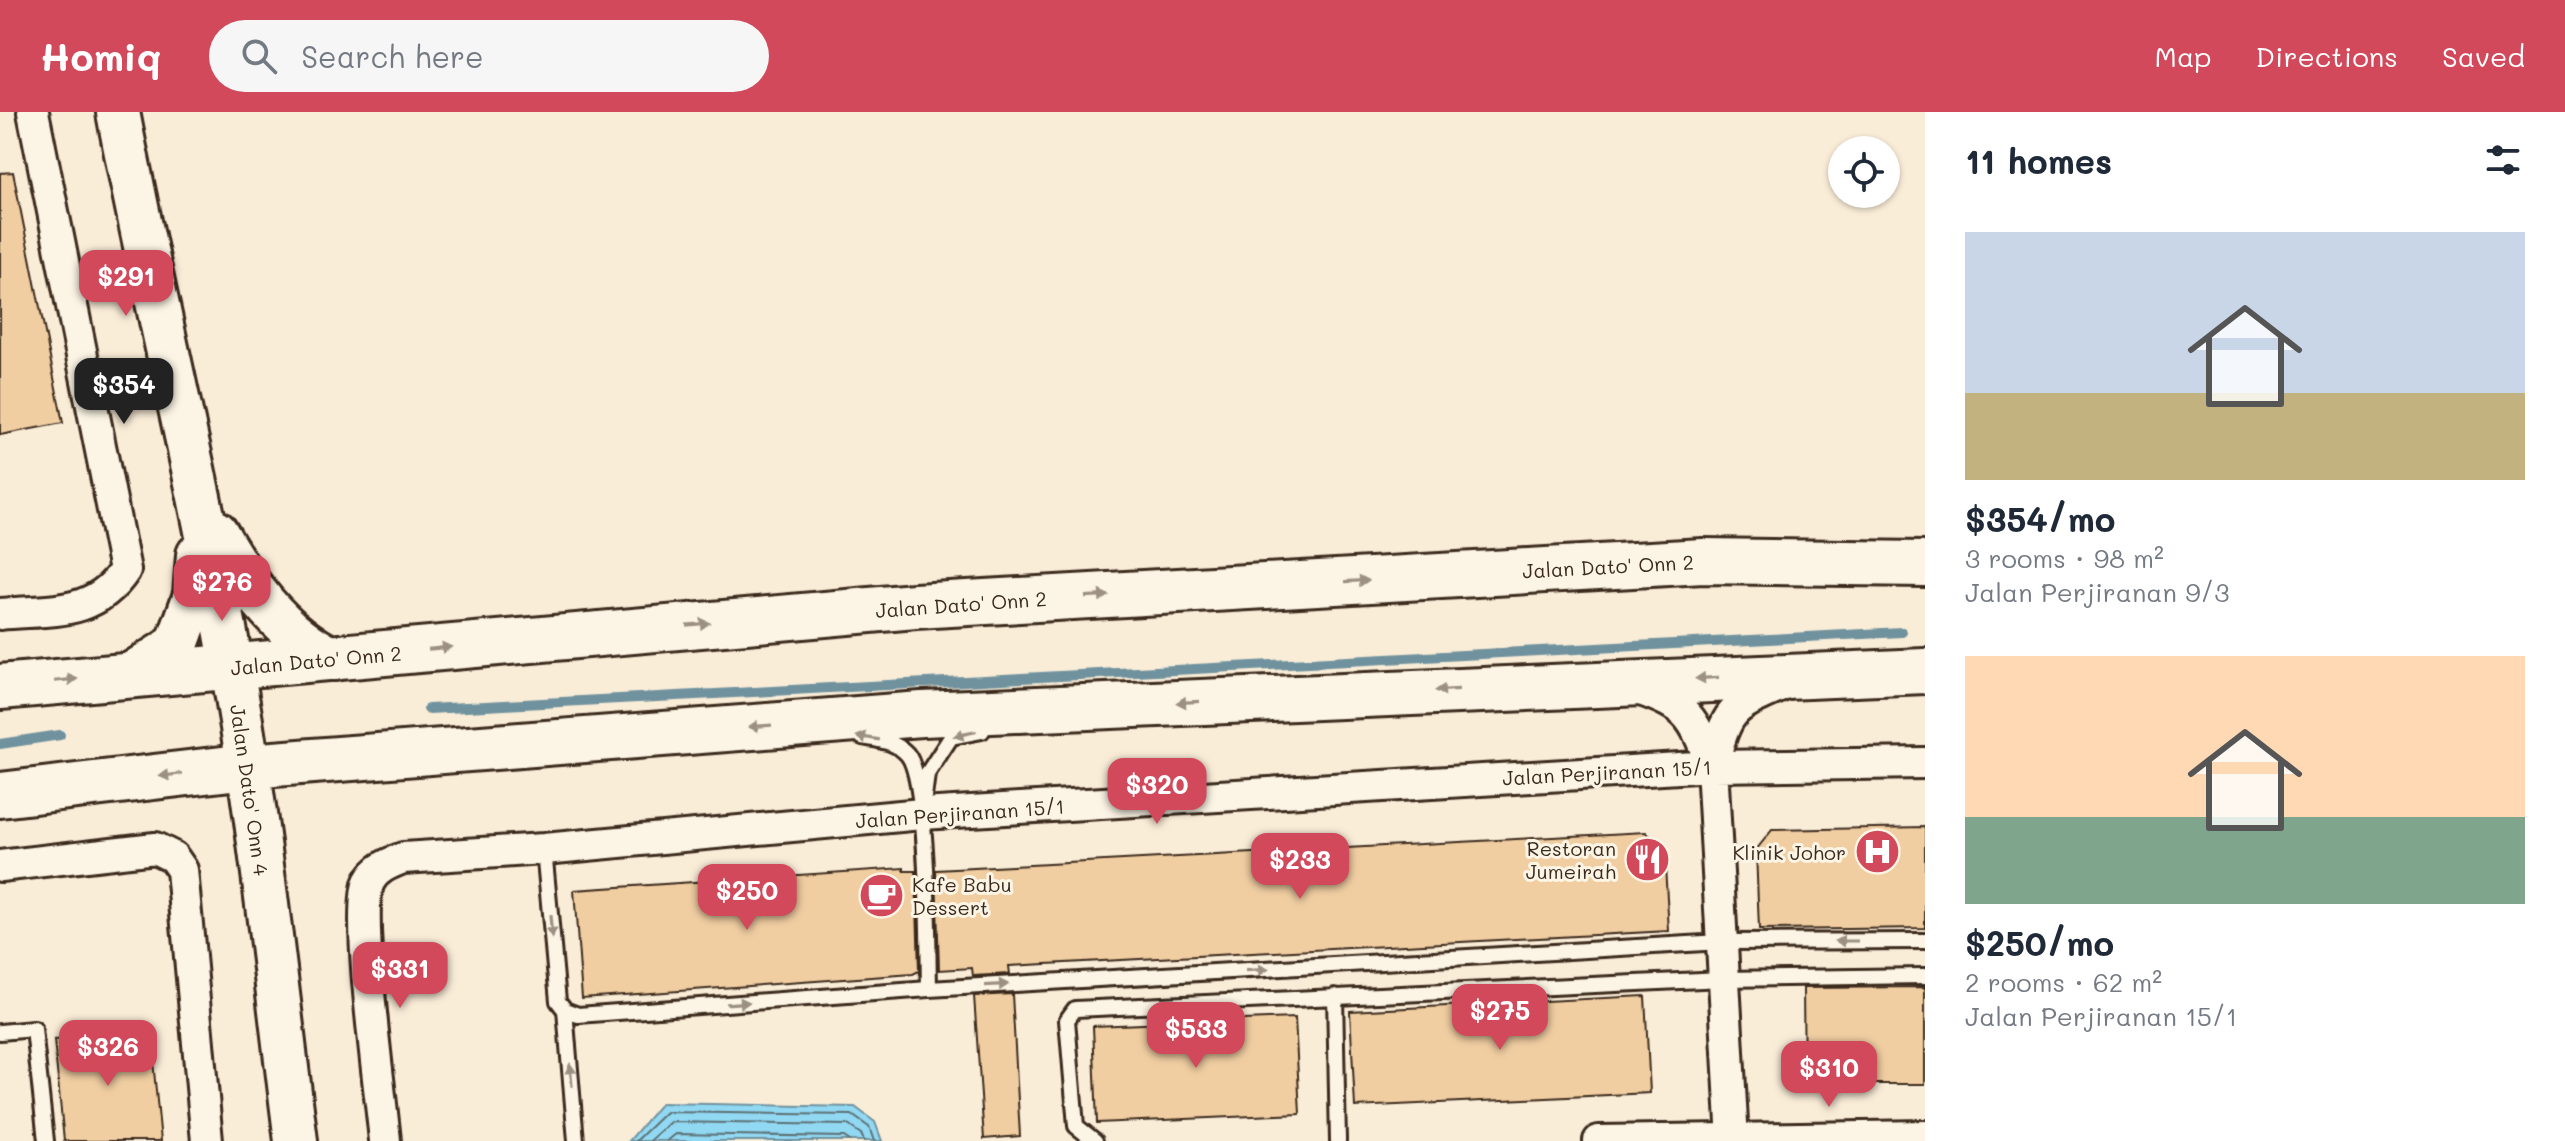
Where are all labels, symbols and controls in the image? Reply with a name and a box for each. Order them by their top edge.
search box [209,20,769,92]
text: Homiq [40,31,161,81]
icon: search [237,34,281,78]
text: Search here [301,36,484,76]
text: Map [2155,38,2212,74]
text: Directions [2256,38,2398,74]
text: Saved [2442,38,2525,74]
map controls [1828,136,1900,208]
button: locate [1828,136,1900,208]
text: 11 homes [1965,138,2112,183]
icon: filters [2481,138,2525,182]
pin: $291 [79,250,173,318]
text: $291 [97,259,155,293]
icon: home [2173,284,2317,428]
pin: $354 [77,358,171,426]
text: $354 [92,367,156,401]
text: $354/mo [1965,496,2115,541]
text: 3 rooms · 98 m² [1965,541,2164,575]
street label: Jalan Dato' Onn 2 [1522,549,1694,583]
pin: $276 [175,555,269,623]
text: $276 [192,564,252,598]
one-way arrow [1345,574,1370,587]
text: Jalan Perjiranan 9/3 [1965,575,2229,609]
street label: Jalan Dato' Onn 2 [874,585,1048,623]
one-way arrow [1085,589,1110,602]
one-way arrow [686,618,711,631]
street label: Jalan Dato' Onn 2 [229,640,403,680]
one-way arrow [427,642,452,655]
one-way arrow [1694,672,1719,685]
one-way arrow [54,674,79,687]
one-way arrow [1434,683,1459,696]
one-way arrow [1175,695,1200,708]
street label: Jalan Dato' Onn 4 [225,703,275,877]
icon: home [2173,708,2317,852]
one-way arrow [747,720,772,733]
one-way arrow [952,728,977,741]
one-way arrow [855,731,880,744]
street label: Jalan Perjiranan 15/1 [1502,754,1712,790]
pin: $320 [1110,758,1204,826]
text: $320 [1126,767,1188,801]
one-way arrow [158,768,183,781]
street label: Jalan Perjiranan 15/1 [855,793,1065,833]
hospital icon: Klinik Johor [1853,828,1901,876]
pin: $233 [1253,833,1347,901]
place label: Restoran Jumeirah [1526,835,1616,884]
restaurant icon: Restoran Jumeirah [1623,835,1671,883]
place label: Klinik Johor [1732,839,1846,865]
text: $233 [1269,842,1331,876]
pin: $250 [700,864,794,932]
place label: Kafe Babu Dessert [912,871,1012,920]
cafe icon: Kafe Babu Dessert [857,872,905,920]
text: $250 [716,873,778,907]
one-way arrow [545,915,558,940]
text: $250/mo [1965,920,2114,965]
one-way arrow [1834,935,1859,947]
pin: $331 [353,942,447,1010]
text: $331 [371,951,429,985]
one-way arrow [1245,963,1270,976]
text: 2 rooms · 62 m² [1965,965,2162,999]
one-way arrow [985,978,1010,991]
pin: $275 [1453,984,1547,1052]
text: $275 [1470,993,1530,1027]
one-way arrow [726,996,751,1009]
text: Jalan Perjiranan 15/1 [1965,999,2237,1033]
pin: $533 [1149,1002,1243,1070]
text: $533 [1165,1011,1227,1045]
pin: $326 [61,1020,155,1088]
text: $326 [77,1029,139,1063]
pin: $310 [1782,1041,1876,1109]
text: $310 [1799,1050,1859,1084]
one-way arrow [564,1063,577,1088]

